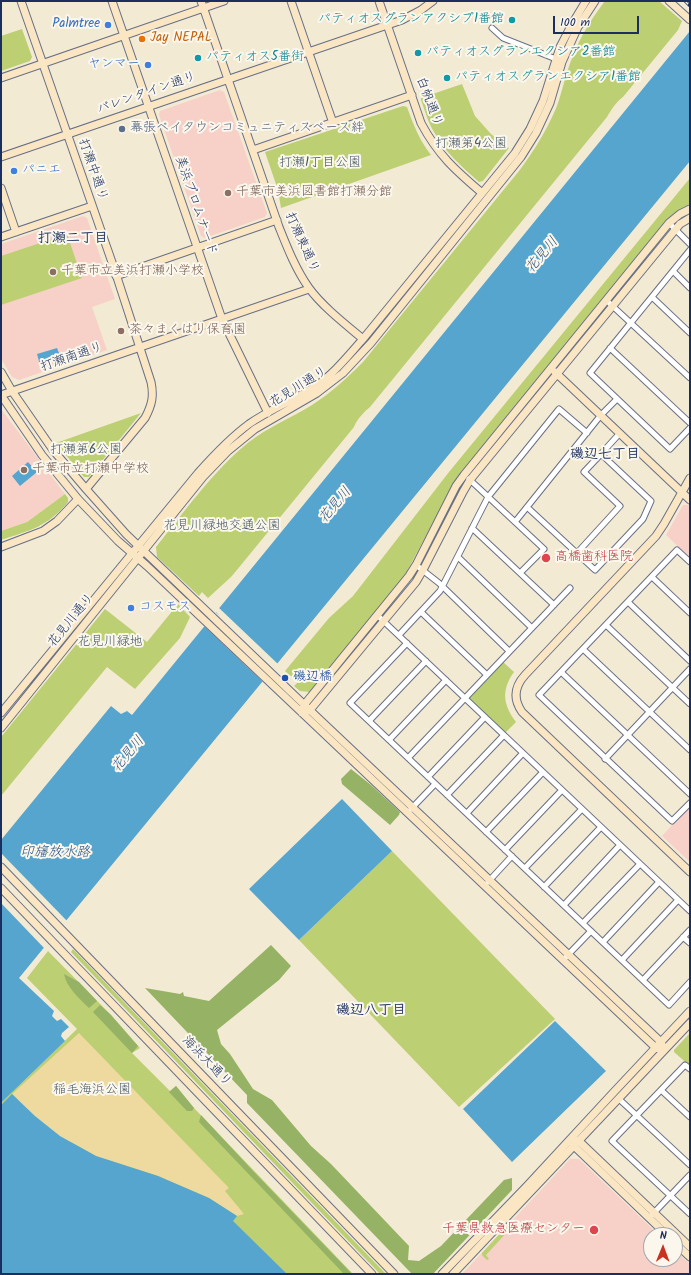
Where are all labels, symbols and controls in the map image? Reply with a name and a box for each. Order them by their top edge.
scale bar [555,8,641,34]
place label: パティオスグランアクシブ1番館 [318,12,504,28]
text: 100 m [560,13,590,32]
marker: パティオスグランアクシブ1番館 [507,15,517,25]
place label: Palmtree [52,17,100,33]
marker: Palmtree [103,20,113,30]
place label: Jay NEPAL [150,31,212,47]
marker: Jay NEPAL [137,34,147,44]
place label: パティオスグランエクシア2番館 [426,45,616,61]
marker: パティオスグランエクシア2番館 [413,48,423,58]
place label: パティオス5番街 [206,50,304,66]
marker: パティオス5番街 [193,53,203,63]
place label: ヤンマー [88,57,140,73]
marker: ヤンマー [143,60,153,70]
street label: バレンタイン通り [95,70,199,118]
place label: パティオスグランエクシア1番館 [455,70,641,86]
marker: パティオスグランエクシア1番館 [442,73,452,83]
street label: 白帆通り [411,75,445,129]
place label: 幕張ベイタウンコミュニティスペース絆 [130,121,364,137]
marker: 幕張ベイタウンコミュニティスペース絆 [117,124,127,134]
street label: 打瀬中通り [74,137,110,203]
park label: 打瀬第4公園 [435,137,507,153]
street label: 美浜プロムナード [171,154,219,258]
park label: 打瀬1丁目公園 [279,156,361,172]
place label: パニエ [22,163,61,179]
marker: パニエ [9,166,19,176]
place label: 千葉市美浜図書館打瀬分館 [236,185,392,201]
marker: 千葉市美浜図書館打瀬分館 [223,188,233,198]
street label: 打瀬東通り [281,210,321,276]
district label: 打瀬二丁目 [38,232,108,248]
water label: 花見川 [523,235,563,277]
place label: 千葉市立美浜打瀬小学校 [61,264,204,280]
marker: 千葉市立美浜打瀬小学校 [48,267,58,277]
place label: 茶々まくはり保育園 [129,323,246,339]
marker: 茶々まくはり保育園 [116,326,126,336]
street label: 打瀬南通り [39,340,105,376]
street label: 花見川通り [267,364,331,412]
park label: 打瀬第6公園 [50,443,122,459]
district label: 磯辺七丁目 [570,448,640,464]
place label: 千葉市立打瀬中学校 [32,462,149,478]
marker: 千葉市立打瀬中学校 [19,465,29,475]
water label: 花見川 [316,485,356,527]
park label: 花見川緑地交通公園 [164,519,280,535]
place label: 高橋歯科医院 [555,550,633,566]
marker: 高橋歯科医院 [540,552,552,564]
street label: 花見川通り [45,591,99,651]
place label: コスモス [139,600,191,616]
marker: コスモス [126,603,136,613]
park label: 花見川緑地 [78,635,142,651]
place label: 磯辺橋 [293,670,332,686]
marker: 磯辺橋 [280,673,290,683]
water label: 花見川 [109,734,149,776]
water label: 印旛放水路 [20,846,90,862]
district label: 磯辺八丁目 [336,1004,406,1020]
street label: 海浜大通り [178,1033,234,1091]
park label: 稲毛海浜公園 [53,1083,131,1099]
place label: 千葉県救急医療センター [442,1222,585,1238]
marker: 千葉県救急医療センター [588,1224,600,1236]
north arrow [643,1227,683,1267]
text: N [660,1227,667,1245]

